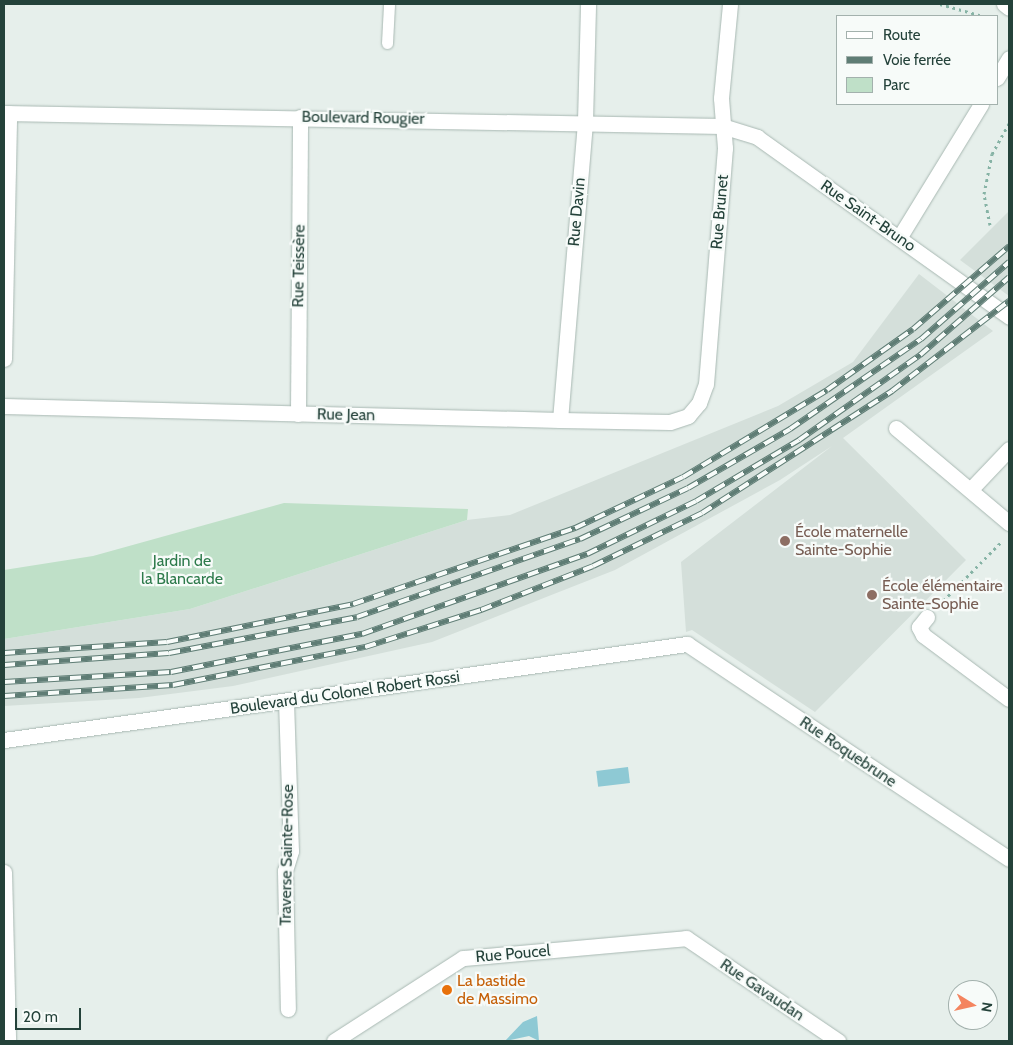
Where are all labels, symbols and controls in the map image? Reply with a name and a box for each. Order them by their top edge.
legend [836,15,998,105]
text: Route [883,26,921,44]
text: Voie ferrée [883,51,951,69]
text: Parc [883,76,910,94]
street label: Boulevard Rougier [301,107,425,129]
street label: Rue Brunet [707,174,733,250]
street label: Rue Saint-Bruno [817,176,919,256]
street label: Rue Davin [564,177,590,247]
street label: Rue Teissère [289,224,309,308]
street label: Rue Jean [317,405,375,425]
place label: École maternelle Sainte-Sophie [795,522,908,560]
marker: École maternelle Sainte-Sophie [779,535,791,547]
park label: Jardin de la Blancarde [141,551,223,589]
place label: École élémentaire Sainte-Sophie [882,576,1003,614]
marker: École élémentaire Sainte-Sophie [866,589,878,601]
street label: Boulevard du Colonel Robert Rossi [229,667,461,719]
street label: Rue Roquebrune [796,713,900,791]
street label: Traverse Sainte-Rose [276,784,298,926]
street label: Rue Poucel [475,941,551,967]
street label: Rue Gavaudan [716,955,808,1025]
place label: La bastide de Massimo [457,971,538,1009]
north arrow [948,980,998,1030]
marker: La bastide de Massimo [441,984,453,996]
scale bar [18,998,84,1030]
text: N [977,1001,996,1013]
text: 20 m [23,1008,58,1026]

